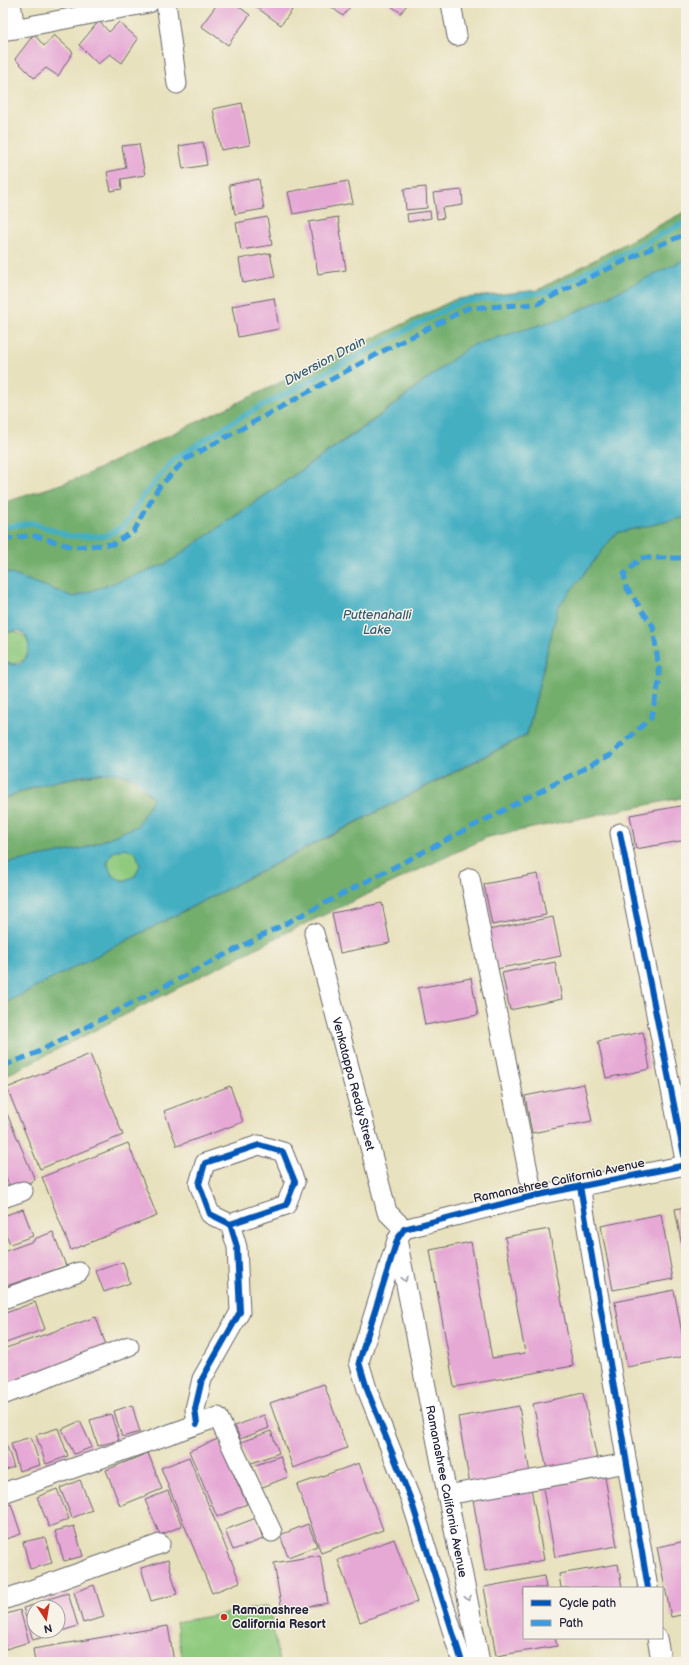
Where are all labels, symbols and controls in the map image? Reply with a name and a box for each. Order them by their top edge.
water label: Diversion Drain [282,333,368,389]
water label: Puttenahalli Lake [343,607,412,638]
street label: Venkatappa Reddy Street [329,1016,378,1152]
street label: Ramanashree California Avenue [472,1155,646,1207]
one-way arrow [400,1275,408,1282]
street label: Ramanashree California Avenue [422,1404,471,1579]
legend [523,1587,663,1639]
one-way arrow [463,1595,471,1602]
text: Cycle path [559,1596,616,1611]
north arrow [26,1599,66,1639]
place label: Ramanashree California Resort [232,1603,326,1632]
marker: Ramanashree California Resort [219,1612,229,1622]
text: Path [559,1616,584,1631]
text: N [43,1621,53,1636]

